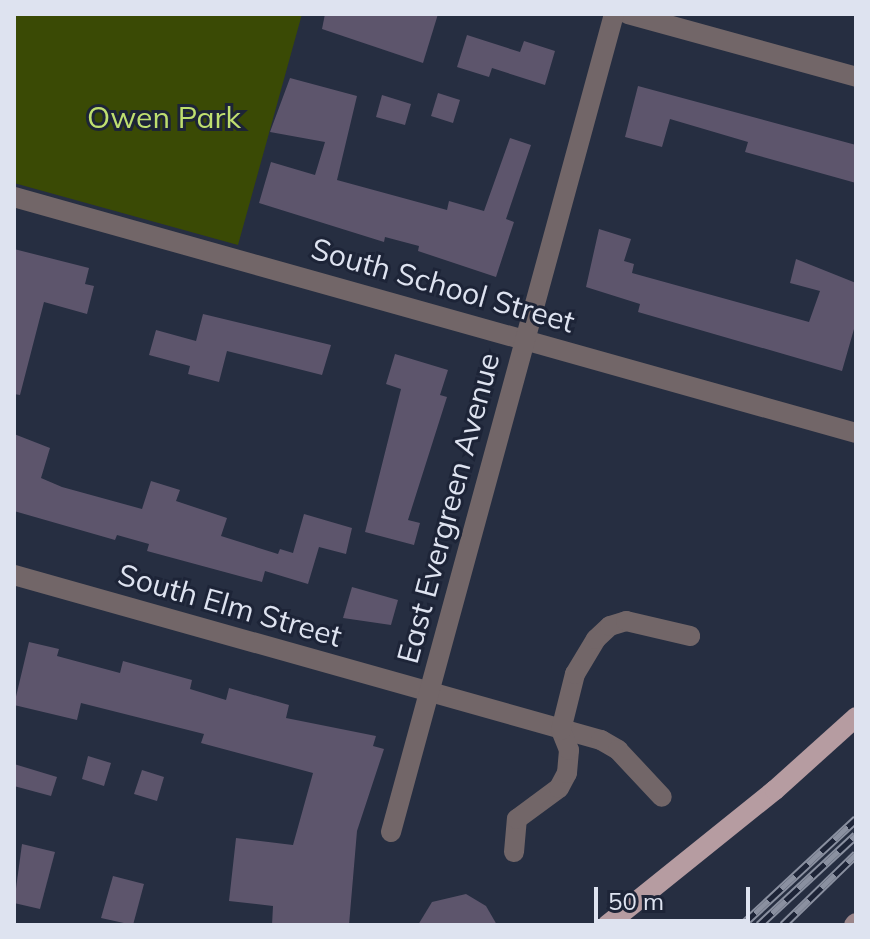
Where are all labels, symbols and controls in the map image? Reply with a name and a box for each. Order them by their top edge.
park label: Owen Park [87,99,241,135]
street label: South School Street [307,230,579,340]
street label: East Evergreen Avenue [389,349,507,667]
street label: South Elm Street [114,556,346,654]
scale bar [598,871,754,921]
text: 50 m [608,886,664,916]

